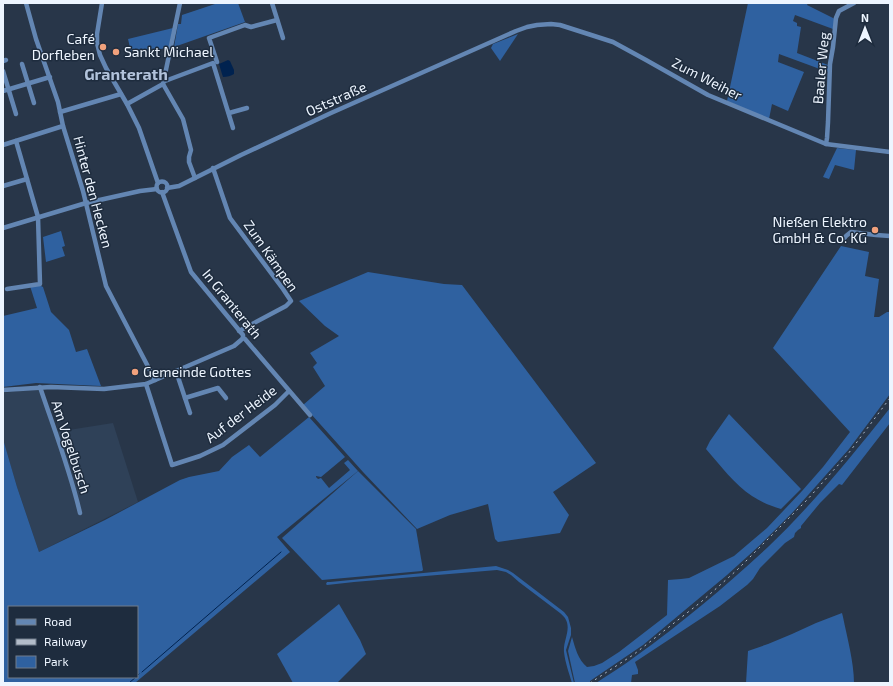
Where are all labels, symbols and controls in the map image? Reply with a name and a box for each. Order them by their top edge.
north arrow [845,8,885,48]
text: N [861,11,869,24]
place label: Café Dorfleben [32,30,95,63]
street label: Baaler Weg [809,31,832,105]
marker: Café Dorfleben [98,42,108,52]
place label: Sankt Michael [124,43,214,60]
marker: Sankt Michael [111,47,121,57]
street label: Zum Weiher [669,54,745,104]
district label: Granterath [84,64,168,83]
street label: Oststraße [303,78,369,119]
street label: Hinter den Hecken [70,134,117,250]
place label: Nießen Elektro GmbH & Co. KG [773,213,867,246]
street label: Zum Kämpen [241,217,302,295]
marker: Nießen Elektro GmbH & Co. KG [870,225,880,235]
street label: In Granterath [199,265,266,342]
place label: Gemeinde Gottes [143,363,251,380]
marker: Gemeinde Gottes [130,367,140,377]
street label: Auf der Heide [202,381,280,446]
street label: Am Vogelbusch [48,398,95,496]
legend [8,606,138,678]
text: Road [44,614,72,628]
text: Railway [44,634,88,648]
text: Park [44,654,69,668]

